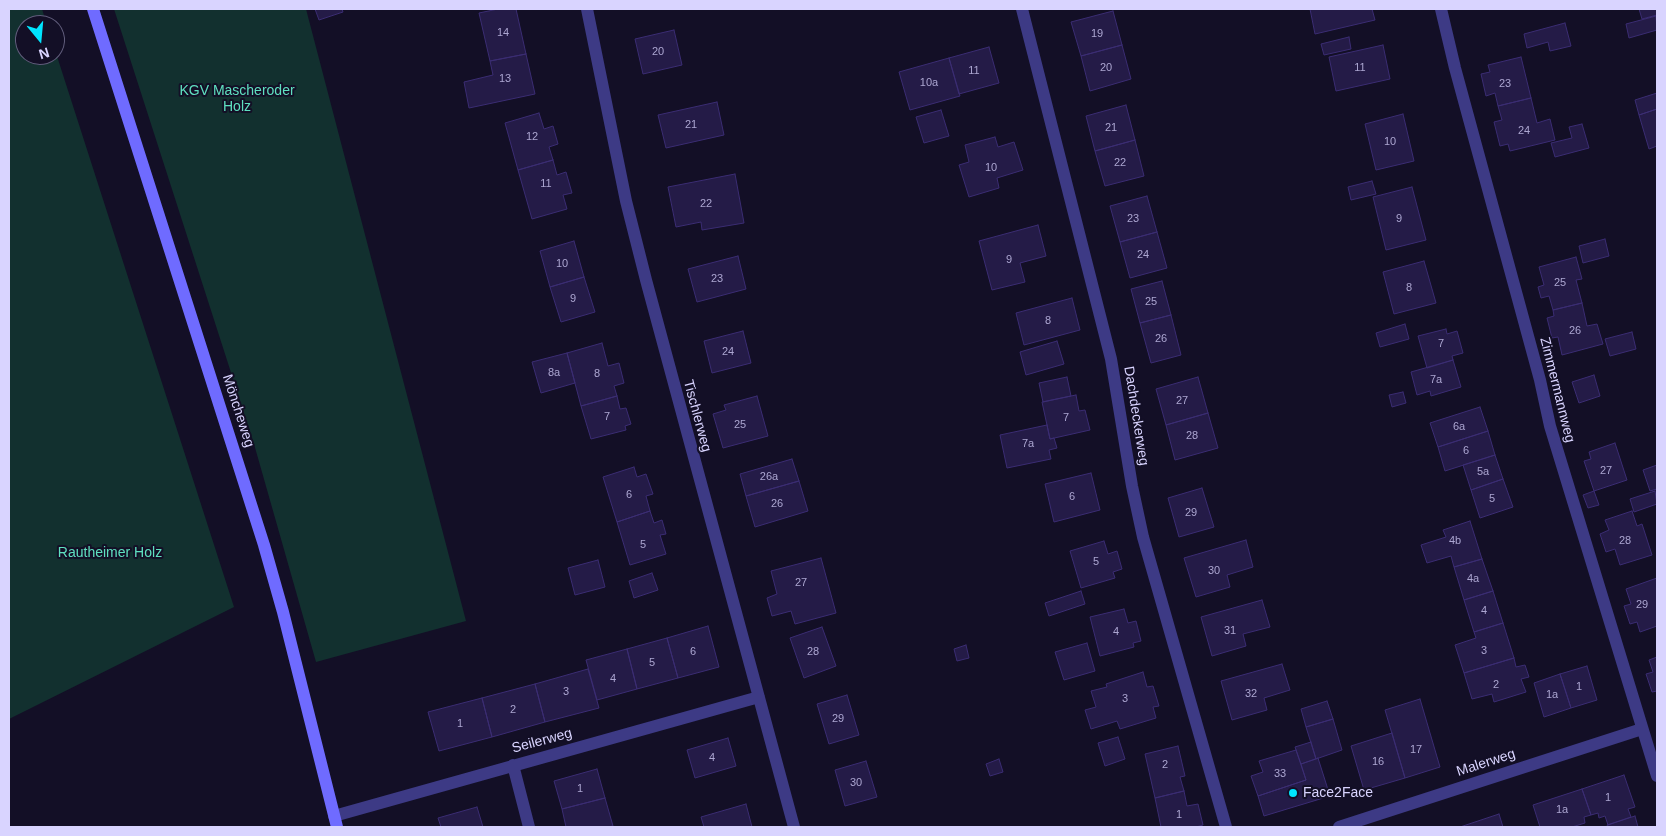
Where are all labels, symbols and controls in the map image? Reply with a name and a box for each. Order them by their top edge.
north arrow [15,15,65,65]
house number: 14 [497,26,509,40]
house number: 19 [1091,27,1103,41]
text: N [37,44,51,63]
house number: 20 [652,45,664,59]
house number: 20 [1100,61,1112,75]
house number: 11 [1354,61,1366,75]
house number: 11 [968,64,980,78]
house number: 13 [499,72,511,86]
house number: 10a [920,76,938,90]
house number: 23 [1499,77,1511,91]
park label: KGV Mascheroder Holz [179,83,295,115]
house number: 21 [685,118,697,132]
house number: 21 [1105,121,1117,135]
house number: 24 [1518,124,1530,138]
house number: 12 [526,130,538,144]
house number: 10 [1384,135,1396,149]
house number: 22 [1114,156,1126,170]
house number: 10 [985,161,997,175]
house number: 11 [540,177,552,191]
house number: 22 [700,197,712,211]
house number: 23 [1127,212,1139,226]
house number: 9 [1396,212,1402,226]
house number: 24 [1137,248,1149,262]
house number: 9 [1006,253,1012,267]
house number: 10 [556,257,568,271]
house number: 23 [711,272,723,286]
house number: 25 [1554,276,1566,290]
house number: 8 [1406,281,1412,295]
house number: 9 [570,292,576,306]
house number: 25 [1145,295,1157,309]
house number: 8 [1045,314,1051,328]
house number: 26 [1569,324,1581,338]
house number: 26 [1155,332,1167,346]
street label: Zimmermannweg [1536,336,1578,444]
house number: 7 [1438,337,1444,351]
house number: 24 [722,345,734,359]
street label: Dachdeckerweg [1120,365,1152,467]
house number: 8a [548,366,560,380]
house number: 8 [594,367,600,381]
street label: Möncheweg [218,373,258,449]
house number: 7a [1430,373,1442,387]
street label: Tischlerweg [679,378,715,454]
house number: 27 [1176,394,1188,408]
house number: 7 [604,410,610,424]
house number: 7 [1063,411,1069,425]
house number: 25 [734,418,746,432]
house number: 6a [1453,420,1465,434]
house number: 28 [1186,429,1198,443]
house number: 7a [1022,437,1034,451]
house number: 6 [1463,444,1469,458]
house number: 27 [1600,464,1612,478]
house number: 5a [1477,465,1489,479]
house number: 26a [760,470,778,484]
house number: 6 [626,488,632,502]
house number: 6 [1069,490,1075,504]
house number: 5 [1489,492,1495,506]
house number: 26 [771,497,783,511]
house number: 29 [1185,506,1197,520]
house number: 4b [1449,534,1461,548]
house number: 28 [1619,534,1631,548]
house number: 5 [640,538,646,552]
park label: Rautheimer Holz [58,545,162,561]
house number: 5 [1093,555,1099,569]
house number: 30 [1208,564,1220,578]
house number: 4a [1467,572,1479,586]
house number: 27 [795,576,807,590]
house number: 29 [1636,598,1648,612]
house number: 4 [1481,604,1487,618]
house number: 31 [1224,624,1236,638]
house number: 4 [1113,625,1119,639]
house number: 3 [1481,644,1487,658]
house number: 6 [690,645,696,659]
house number: 28 [807,645,819,659]
house number: 5 [649,656,655,670]
house number: 4 [610,672,616,686]
house number: 2 [1493,678,1499,692]
house number: 1 [1576,680,1582,694]
house number: 3 [563,685,569,699]
house number: 32 [1245,687,1257,701]
house number: 1a [1546,688,1558,702]
house number: 3 [1122,692,1128,706]
house number: 2 [510,703,516,717]
house number: 29 [832,712,844,726]
house number: 1 [457,717,463,731]
street label: Seilerweg [510,725,574,757]
house number: 17 [1410,743,1422,757]
street label: Malerweg [1455,746,1517,780]
house number: 4 [709,751,715,765]
house number: 16 [1372,755,1384,769]
house number: 2 [1162,758,1168,772]
house number: 33 [1274,767,1286,781]
house number: 30 [850,776,862,790]
house number: 1 [577,782,583,796]
place label: Face2Face [1303,785,1373,801]
marker: Face2Face [1287,787,1299,799]
house number: 1 [1605,791,1611,805]
house number: 1a [1556,803,1568,817]
house number: 1 [1176,808,1182,822]

